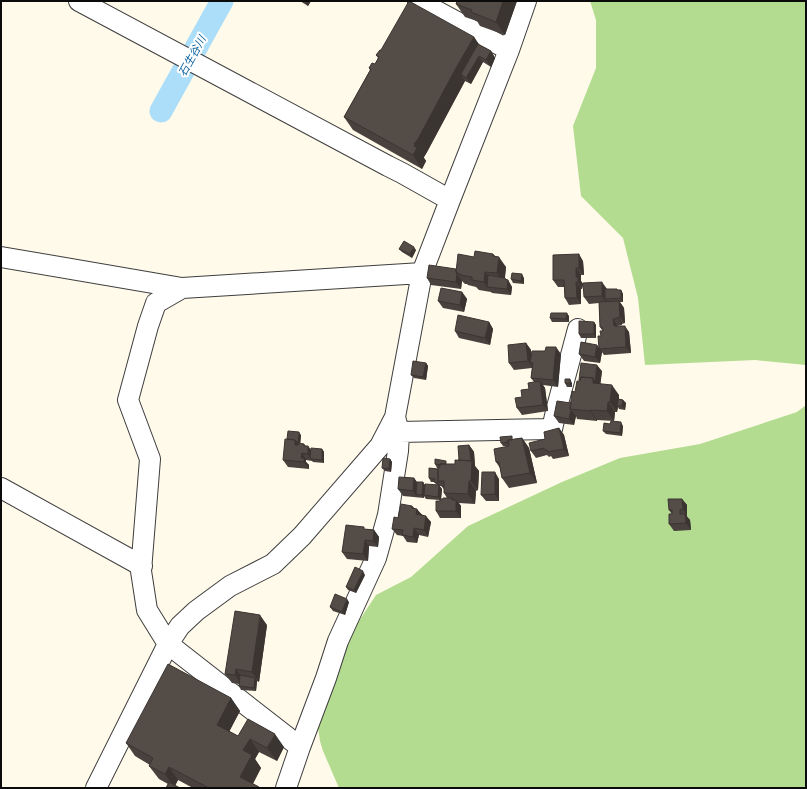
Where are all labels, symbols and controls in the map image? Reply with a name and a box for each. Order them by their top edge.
water label: 石生谷川 [175,32,209,79]

